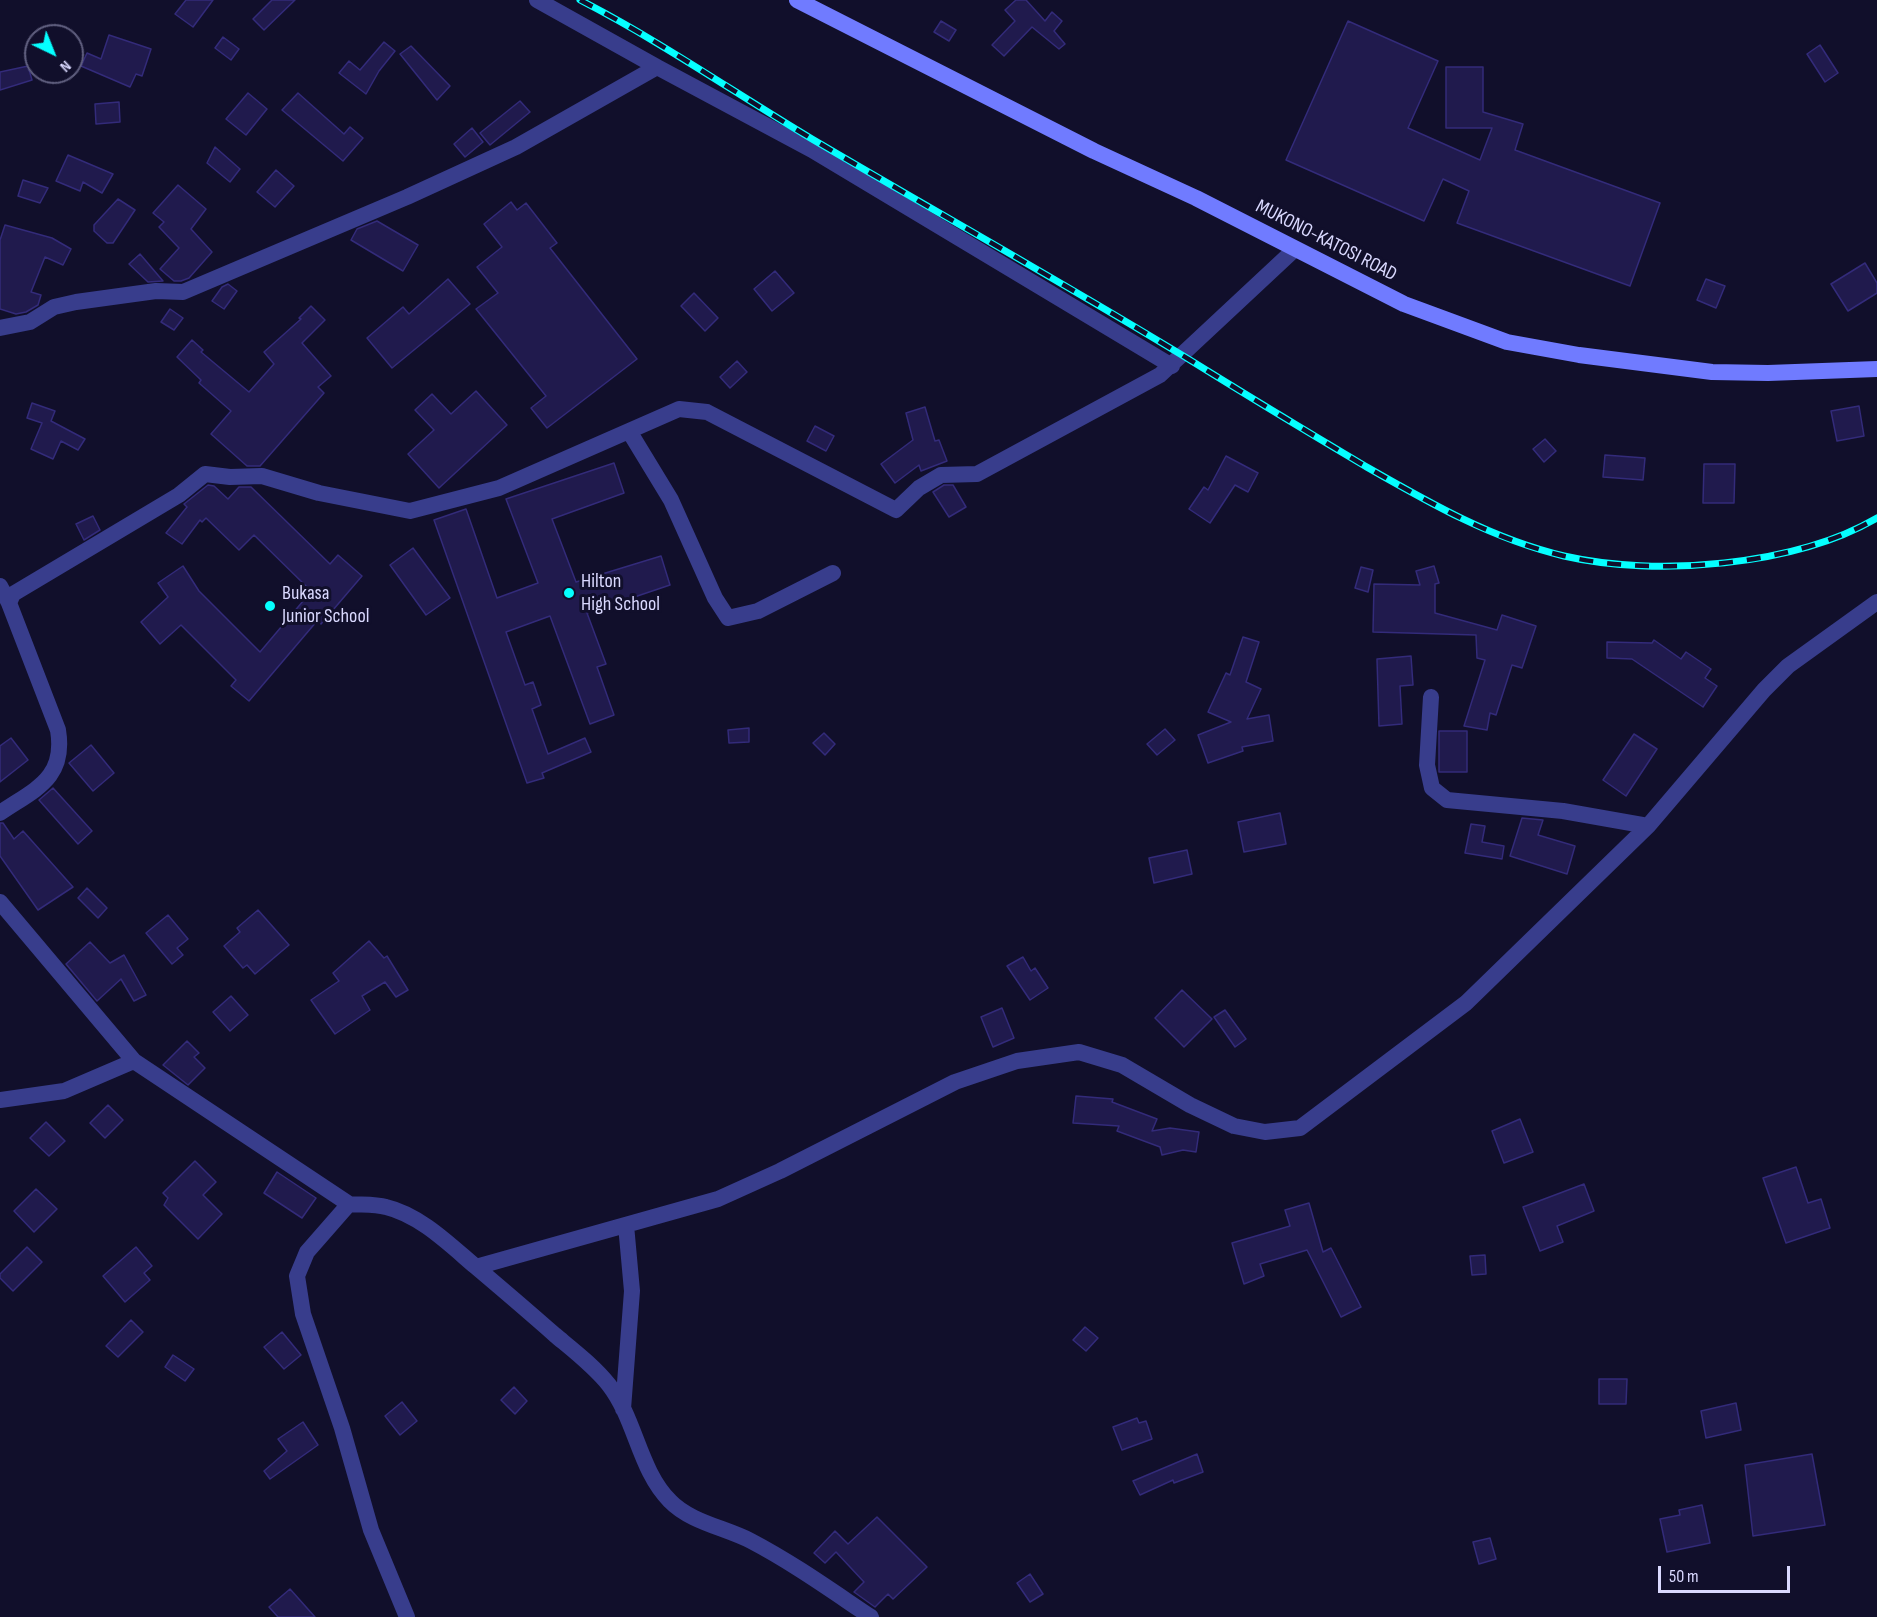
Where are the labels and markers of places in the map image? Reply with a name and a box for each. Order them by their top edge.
place label: Hilton High School [581,570,660,617]
place label: Bukasa Junior School [282,582,369,629]
marker: Hilton High School [562,586,576,600]
marker: Bukasa Junior School [263,599,277,613]

